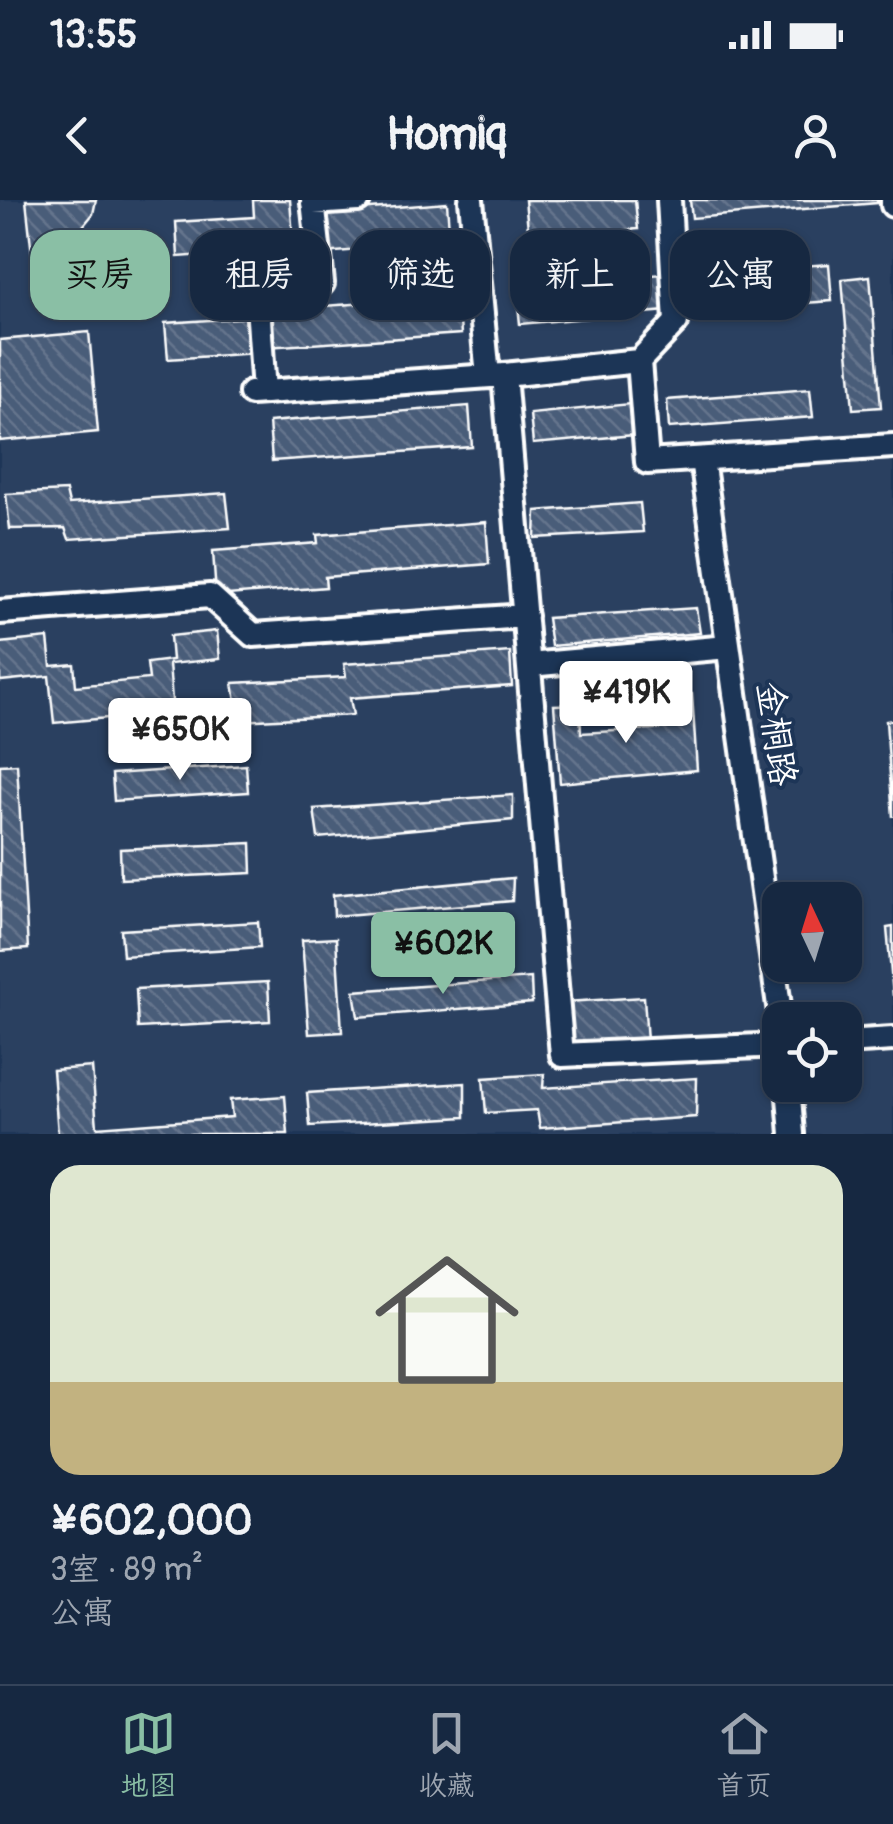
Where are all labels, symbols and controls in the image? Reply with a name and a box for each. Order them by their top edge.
text: 13:55 [50,11,137,59]
text: Homiq [386,107,507,163]
icon: back [50,108,105,163]
icon: person [788,108,843,163]
chip: 买房 [30,230,170,320]
chip: 租房 [190,230,330,320]
chip: 筛选 [350,230,490,320]
chip: 新上 [510,230,650,320]
chip: 公寓 [670,230,810,320]
pin: ¥419K [556,661,696,746]
text: ¥419K [581,673,671,713]
street label: 金桐路 [747,679,805,789]
pin: ¥650K [110,698,250,783]
text: ¥650K [130,710,230,750]
north arrow [762,882,862,982]
map controls [762,882,862,1102]
pin: ¥602K [373,912,513,997]
text: ¥602K [393,924,493,964]
button: locate [762,1002,862,1102]
icon: home [357,1230,537,1410]
text: ¥602,000 [50,1495,252,1547]
text: 3室 · 89 m² [50,1550,203,1590]
text: 公寓 [50,1593,114,1633]
tab: 地图 [121,1706,177,1804]
tab: 收藏 [418,1706,474,1804]
tab: 首页 [716,1706,772,1804]

